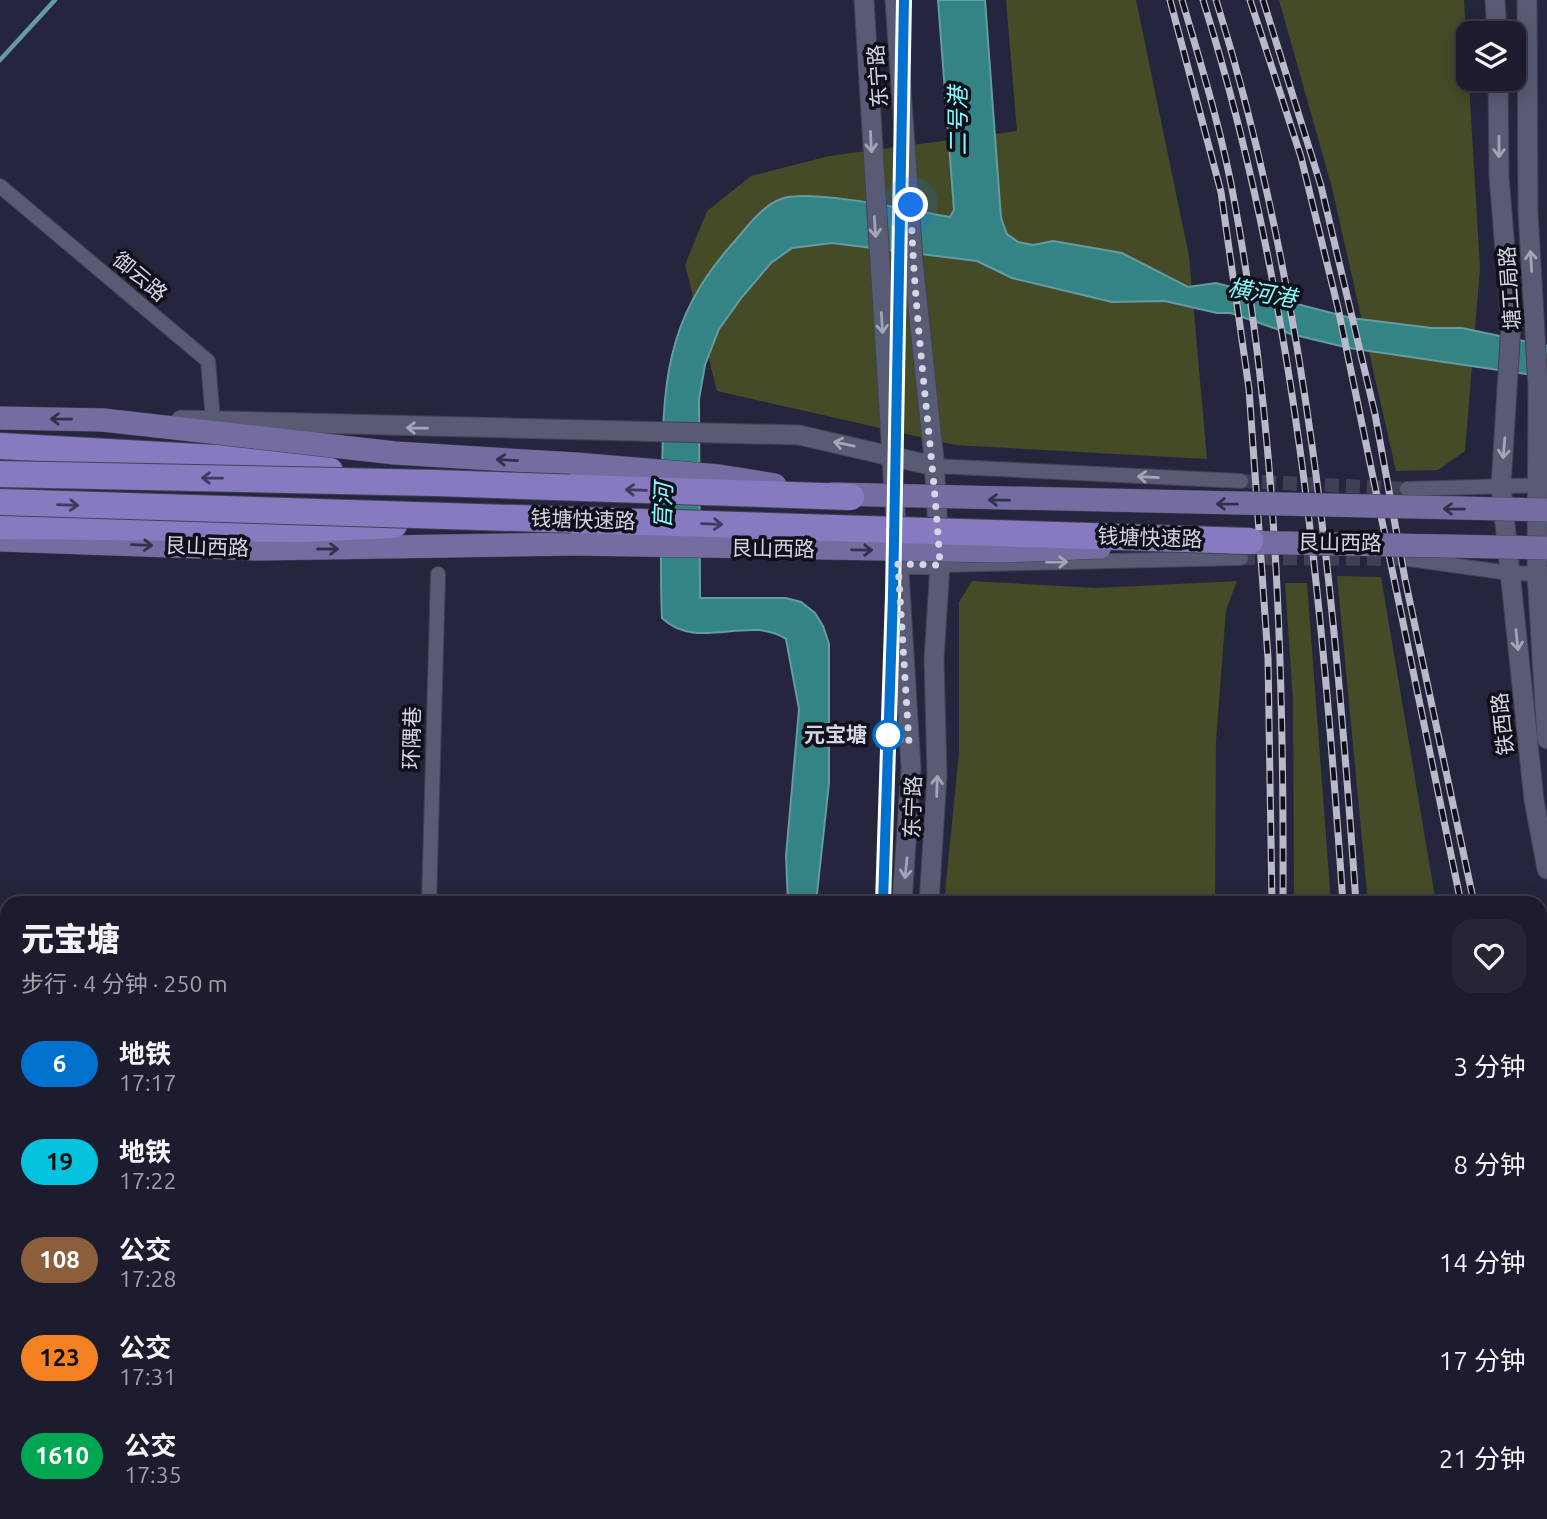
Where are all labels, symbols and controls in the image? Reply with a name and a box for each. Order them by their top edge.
map controls [1456,21,1526,91]
button: layers [1456,21,1526,91]
street label: 东宁路 [863,44,891,108]
water label: 二号港 [945,84,970,156]
one-way arrow [864,130,877,153]
one-way arrow [1492,135,1506,158]
your location [893,187,928,222]
one-way arrow [869,216,882,239]
street label: 塘工局路 [1494,245,1524,331]
street label: 御云路 [109,247,172,306]
one-way arrow [1525,250,1538,273]
water label: 横河港 [1226,274,1301,311]
one-way arrow [876,311,889,334]
one-way arrow [50,413,73,426]
one-way arrow [406,421,429,435]
one-way arrow [1497,436,1510,459]
one-way arrow [833,437,856,451]
one-way arrow [496,453,519,466]
one-way arrow [1137,470,1160,483]
one-way arrow [201,472,224,485]
water label: 官河 [649,479,676,529]
one-way arrow [624,483,647,496]
one-way arrow [988,493,1011,507]
one-way arrow [56,498,79,511]
one-way arrow [1216,498,1239,511]
one-way arrow [1443,502,1466,515]
street label: 钱塘快速路 [530,505,636,533]
one-way arrow [700,517,723,530]
street label: 钱塘快速路 [1097,523,1203,551]
street label: 艮山西路 [1298,529,1382,555]
street label: 艮山西路 [165,533,249,559]
street label: 艮山西路 [731,535,815,561]
one-way arrow [130,538,153,551]
one-way arrow [316,542,339,556]
one-way arrow [851,543,874,557]
one-way arrow [1045,556,1068,569]
one-way arrow [1510,629,1523,651]
street label: 铁西路 [1487,692,1517,757]
street label: 环隅巷 [398,706,424,770]
marker: 元宝塘 [873,720,903,750]
place label: 元宝塘 [804,722,867,746]
street label: 东宁路 [899,775,925,839]
one-way arrow [930,775,943,798]
one-way arrow [899,856,912,879]
button: heart [1452,919,1526,993]
text: 元宝塘 [21,920,120,957]
text: 步行 · 4 分钟 · 250 m [21,971,228,996]
text: 地铁 [119,1039,171,1068]
text: 6 [53,1050,66,1077]
text: 3 分钟 [1453,1052,1526,1081]
text: 17:17 [119,1070,177,1095]
text: 地铁 [119,1137,171,1166]
text: 19 [46,1148,73,1175]
text: 8 分钟 [1453,1150,1526,1179]
text: 17:22 [119,1168,177,1193]
text: 公交 [119,1235,171,1264]
text: 108 [39,1246,80,1273]
text: 14 分钟 [1439,1248,1526,1277]
text: 17:28 [119,1266,177,1291]
text: 公交 [119,1333,171,1362]
text: 123 [39,1344,80,1371]
text: 17 分钟 [1439,1346,1526,1375]
text: 17:31 [119,1364,177,1389]
text: 公交 [124,1431,176,1460]
text: 1610 [35,1442,89,1469]
text: 21 分钟 [1439,1444,1526,1473]
text: 17:35 [124,1462,182,1487]

